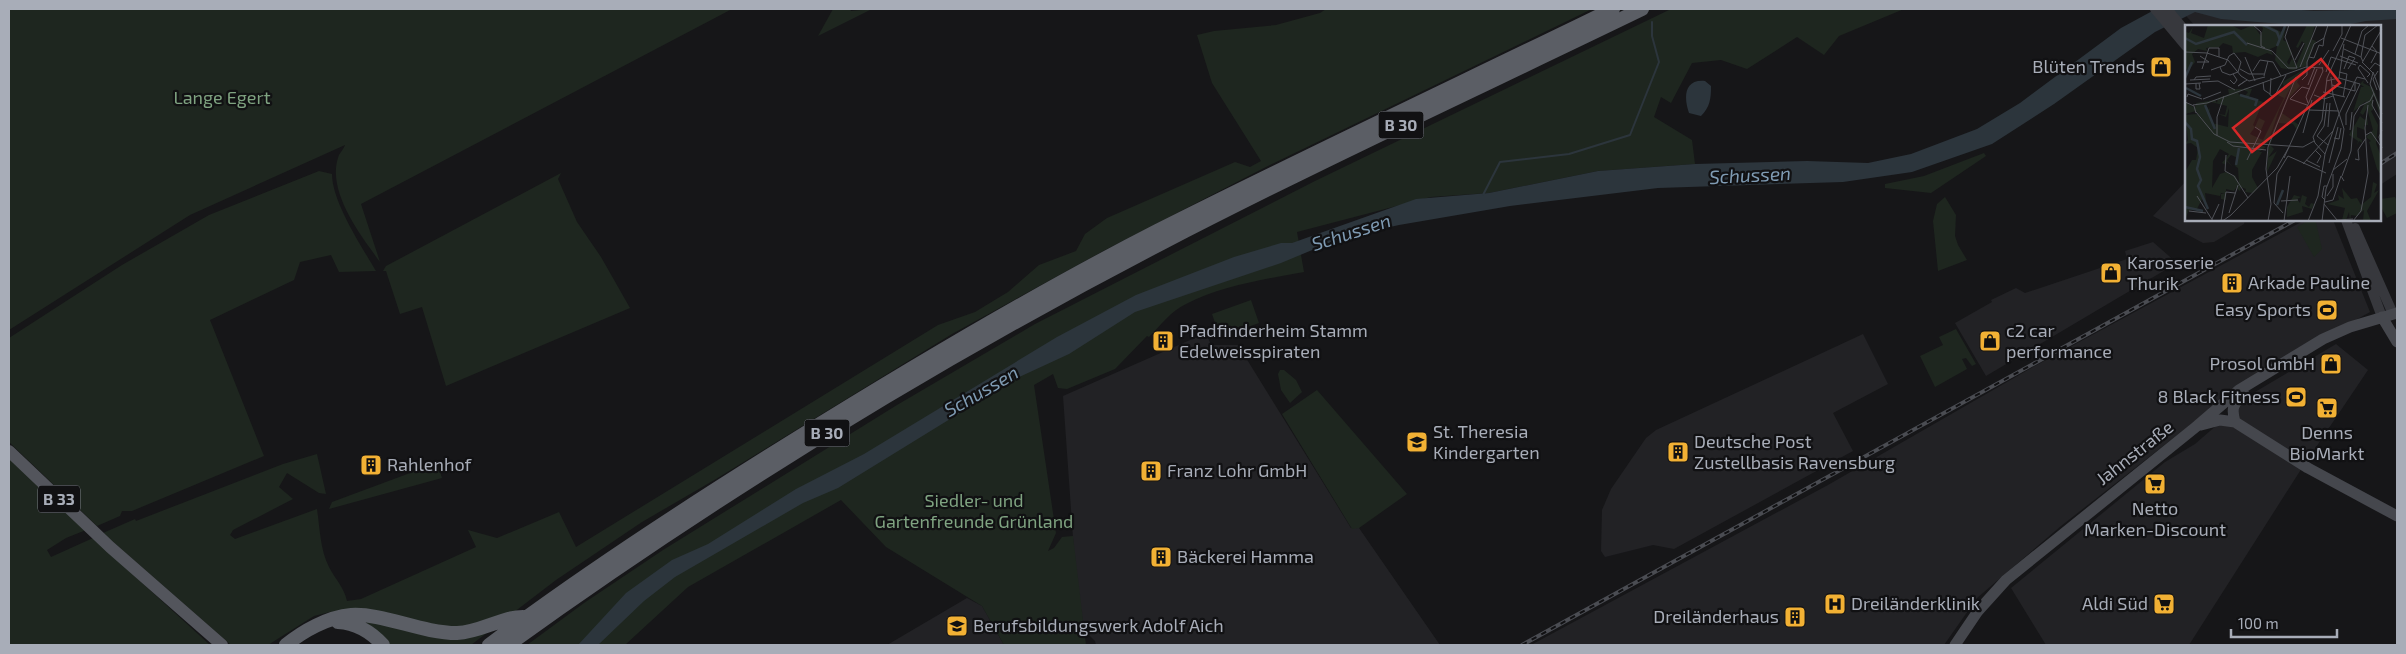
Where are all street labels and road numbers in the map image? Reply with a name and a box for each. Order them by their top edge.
road number: B 30 [1378,112,1424,138]
street label: Jahnstraße [2091,415,2177,489]
road number: B 30 [804,419,850,446]
road number: B 33 [38,486,80,512]

